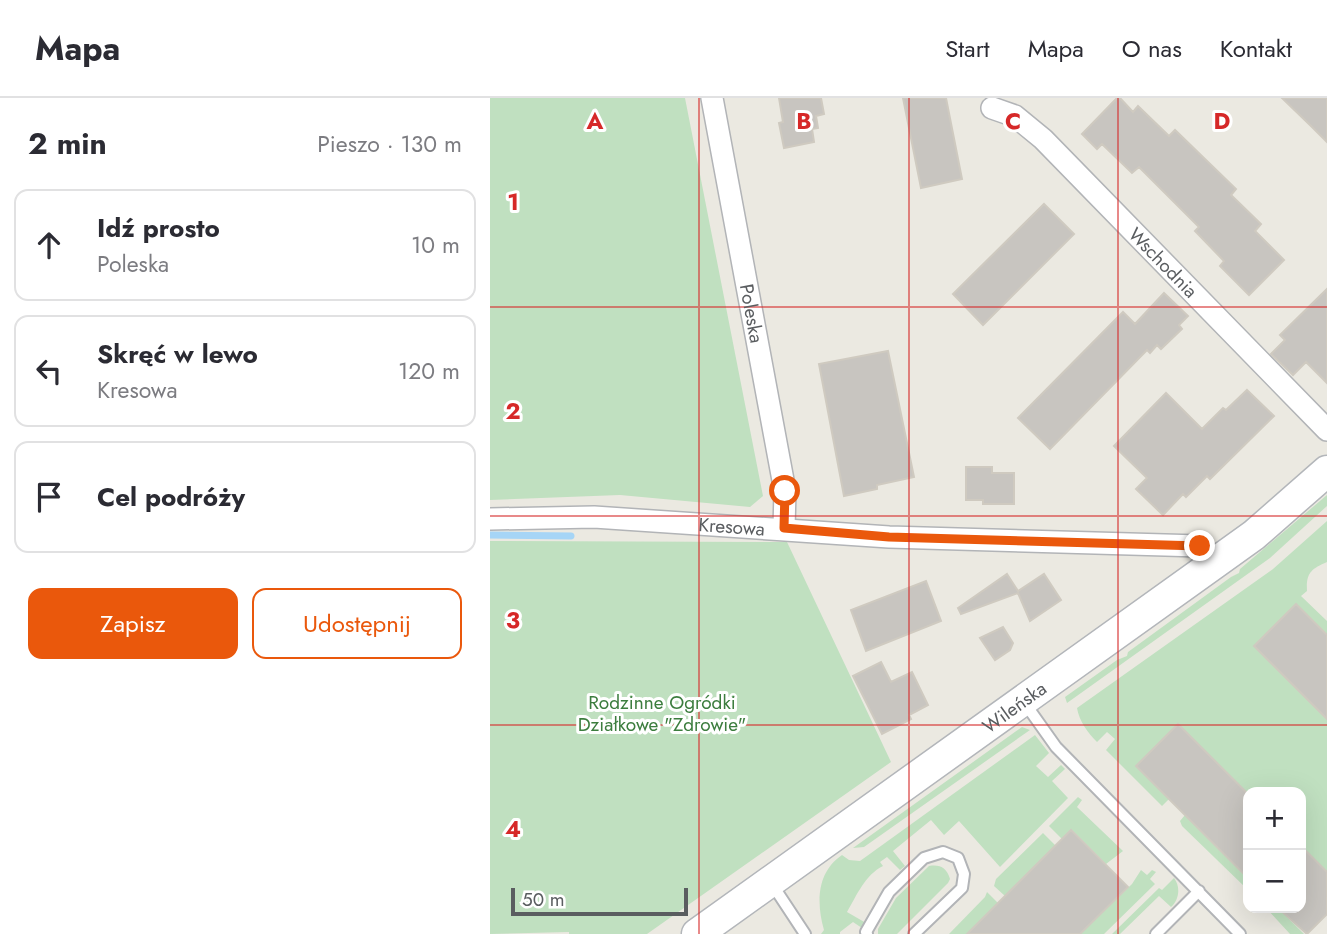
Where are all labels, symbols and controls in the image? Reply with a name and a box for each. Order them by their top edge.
text: Mapa [35,25,120,72]
text: Start [945,31,990,66]
text: Mapa [1028,31,1084,66]
text: O nas [1122,31,1182,66]
text: Kontakt [1220,31,1292,66]
text: A [586,104,604,138]
text: B [796,104,812,138]
text: C [1005,104,1021,138]
text: D [1214,104,1231,138]
text: 2 min [28,122,107,165]
text: Pieszo · 130 m [317,127,462,161]
text: 1 [507,185,519,219]
text: Idź prosto [97,209,220,247]
street label: Wschodnia [1123,221,1204,304]
icon: ahead [30,226,68,264]
text: 10 m [411,228,460,262]
text: Poleska [97,247,169,281]
street label: Poleska [733,282,771,345]
text: Skręć w lewo [97,335,258,373]
icon: left [30,352,68,390]
text: 120 m [398,354,460,388]
text: Kresowa [97,373,178,407]
text: 2 [505,394,521,428]
route start [769,475,800,506]
icon: arrive [30,478,68,516]
text: Cel podróży [97,478,245,516]
street label: Kresowa [698,511,766,542]
route end [1184,530,1215,561]
button: Zapisz [28,588,238,659]
button: Udostępnij [252,588,462,659]
text: 3 [506,603,520,637]
street label: Wileńska [976,675,1052,739]
park label: Rodzinne Ogródki Działkowe "Zdrowie" [578,689,746,738]
map controls [1243,787,1306,913]
button: + [1243,787,1306,850]
text: 4 [505,812,521,846]
button: − [1243,850,1306,913]
scale bar [511,885,688,917]
text: 50 m [522,886,565,913]

